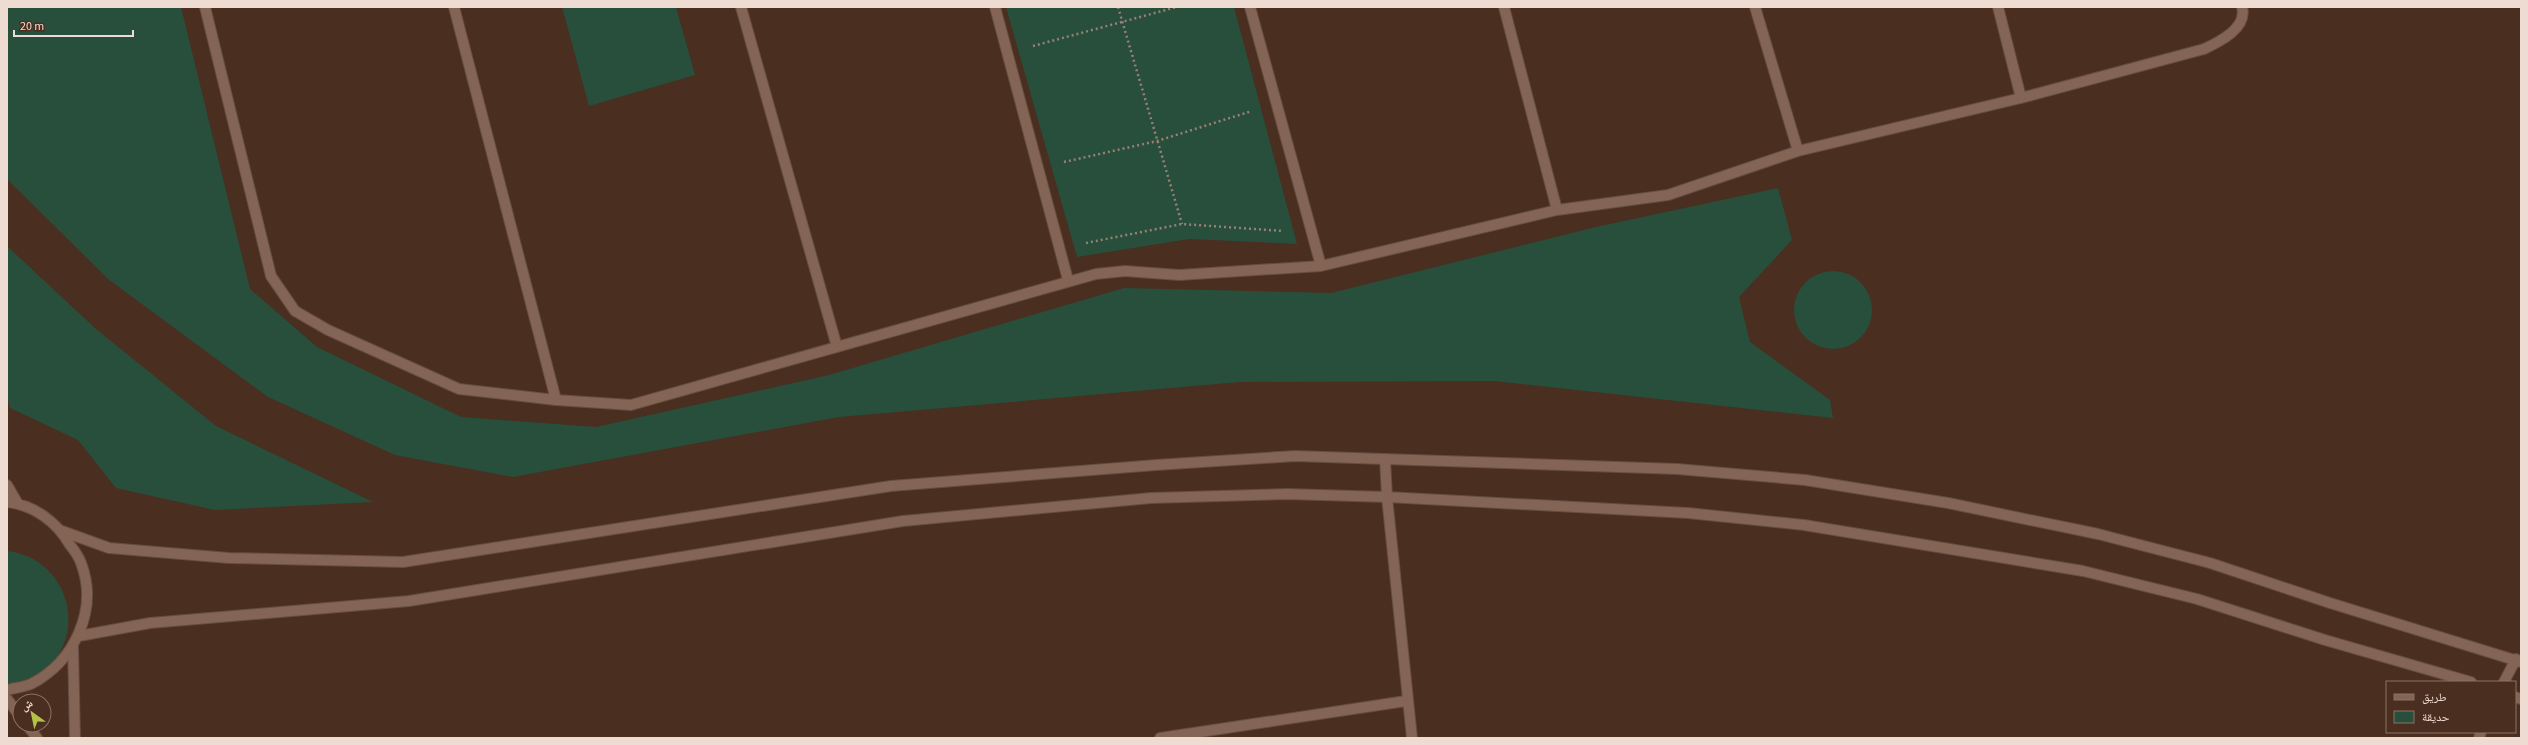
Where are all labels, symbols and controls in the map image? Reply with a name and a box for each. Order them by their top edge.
scale bar [14,12,133,38]
text: 20 m [20,18,44,35]
legend [2386,681,2516,733]
text: طريق [2422,689,2447,706]
north arrow [12,693,52,733]
text: ش [18,695,36,715]
text: حديقة [2422,709,2450,726]

